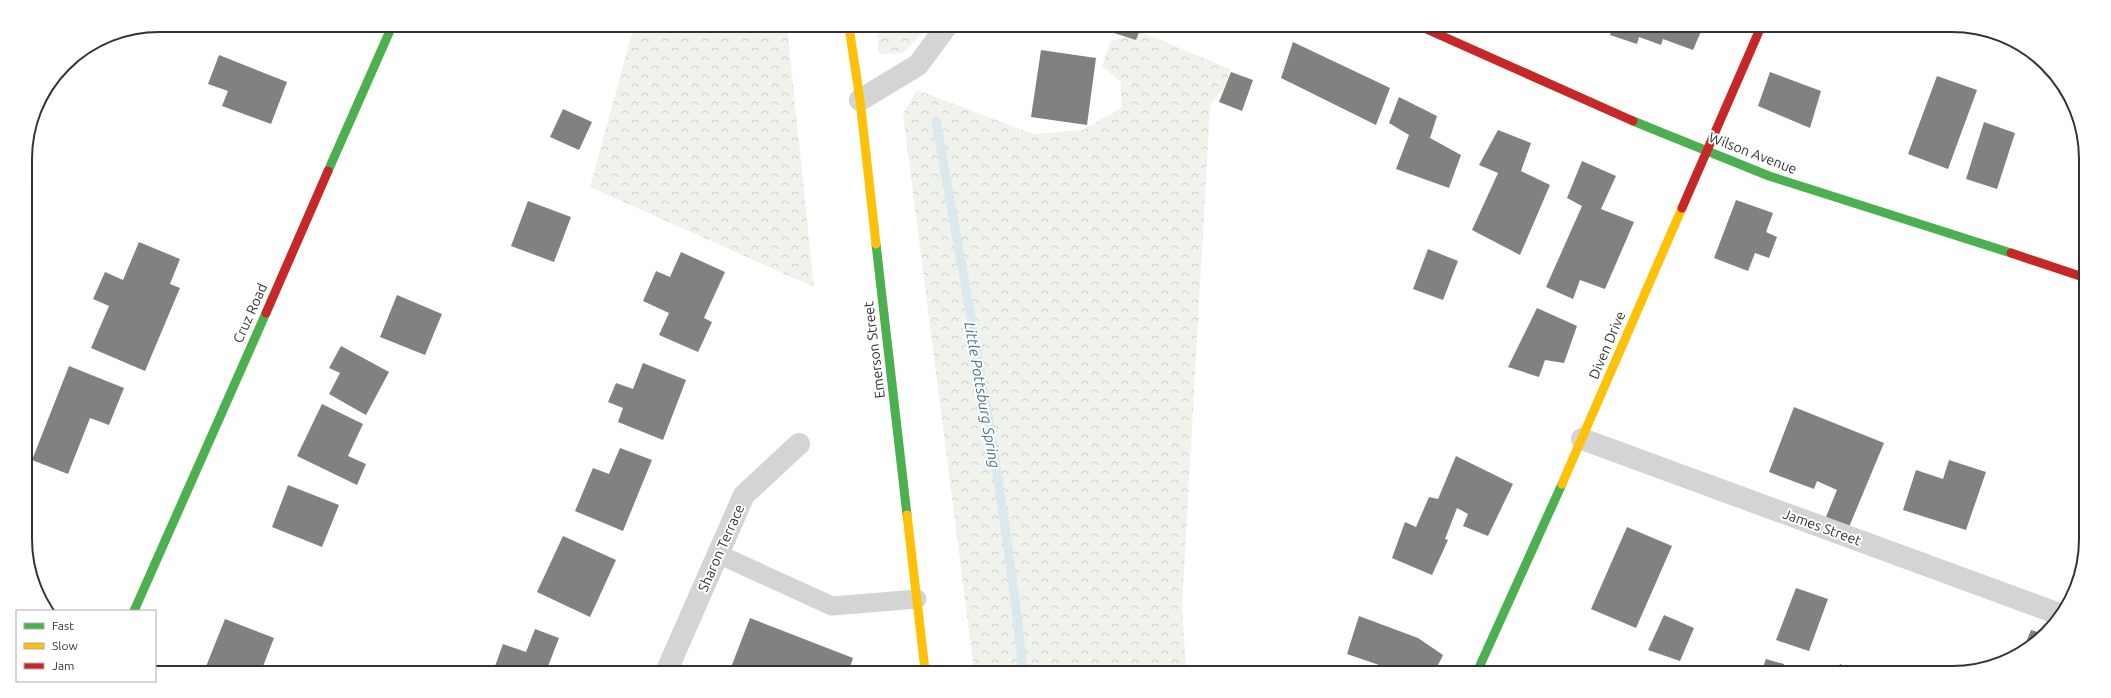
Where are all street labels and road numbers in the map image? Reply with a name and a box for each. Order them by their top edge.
street label: Wilson Avenue [1707,129,1799,177]
street label: Cruz Road [230,281,270,345]
street label: Emerson Street [860,300,888,399]
street label: Diven Drive [1586,309,1628,381]
street label: Sharon Terrace [695,502,747,594]
street label: James Street [1781,505,1864,549]

